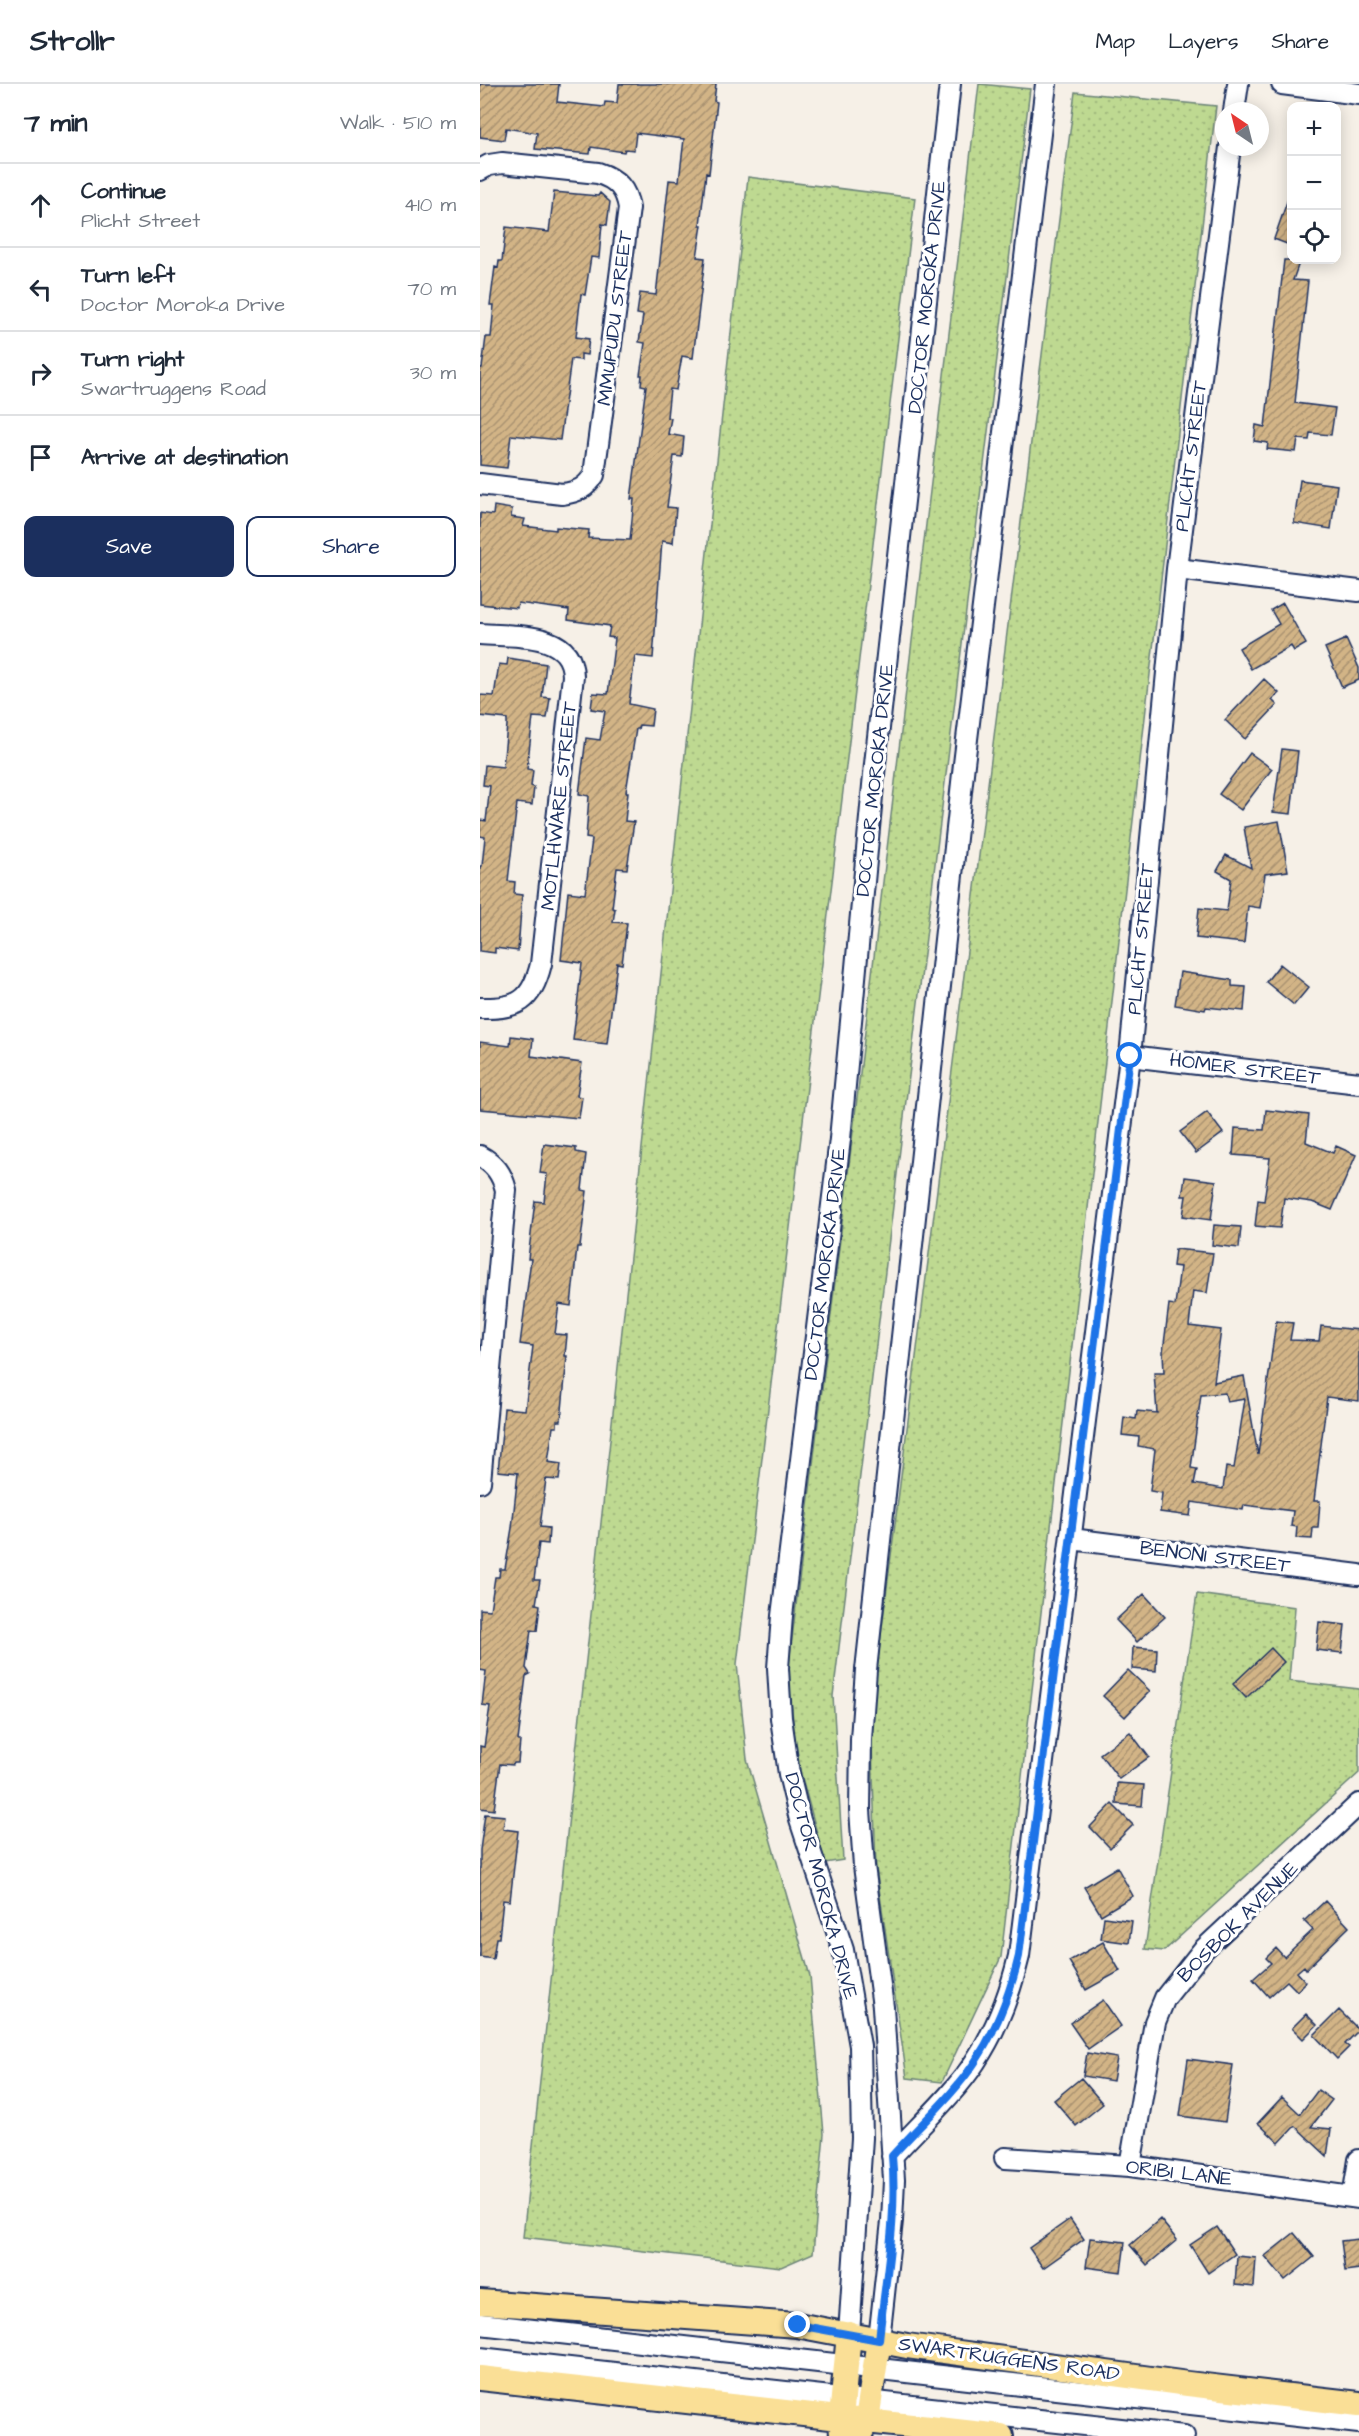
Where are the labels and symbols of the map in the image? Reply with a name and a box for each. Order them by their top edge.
north arrow [1215,102,1269,156]
street label: DOCTOR MOROKA DRIVE [901,179,953,415]
street label: MMUPUDU STREET [590,228,640,407]
street label: PLICHT STREET [1168,378,1214,533]
street label: DOCTOR MOROKA DRIVE [849,662,901,898]
street label: MOTLHWARE STREET [534,700,584,912]
street label: PLICHT STREET [1120,862,1162,1016]
route start [1116,1042,1142,1068]
street label: HOMER STREET [1168,1046,1323,1092]
street label: DOCTOR MOROKA DRIVE [797,1146,853,1382]
street label: BENONI STREET [1138,1534,1292,1580]
street label: DOCTOR MOROKA DRIVE [777,1769,865,2003]
street label: BOSBOK AVENUE [1171,1855,1305,1989]
street label: ORIBI LANE [1124,2153,1234,2193]
route end [784,2311,810,2337]
street label: SWARTRUGGENS ROAD [897,2330,1121,2388]

